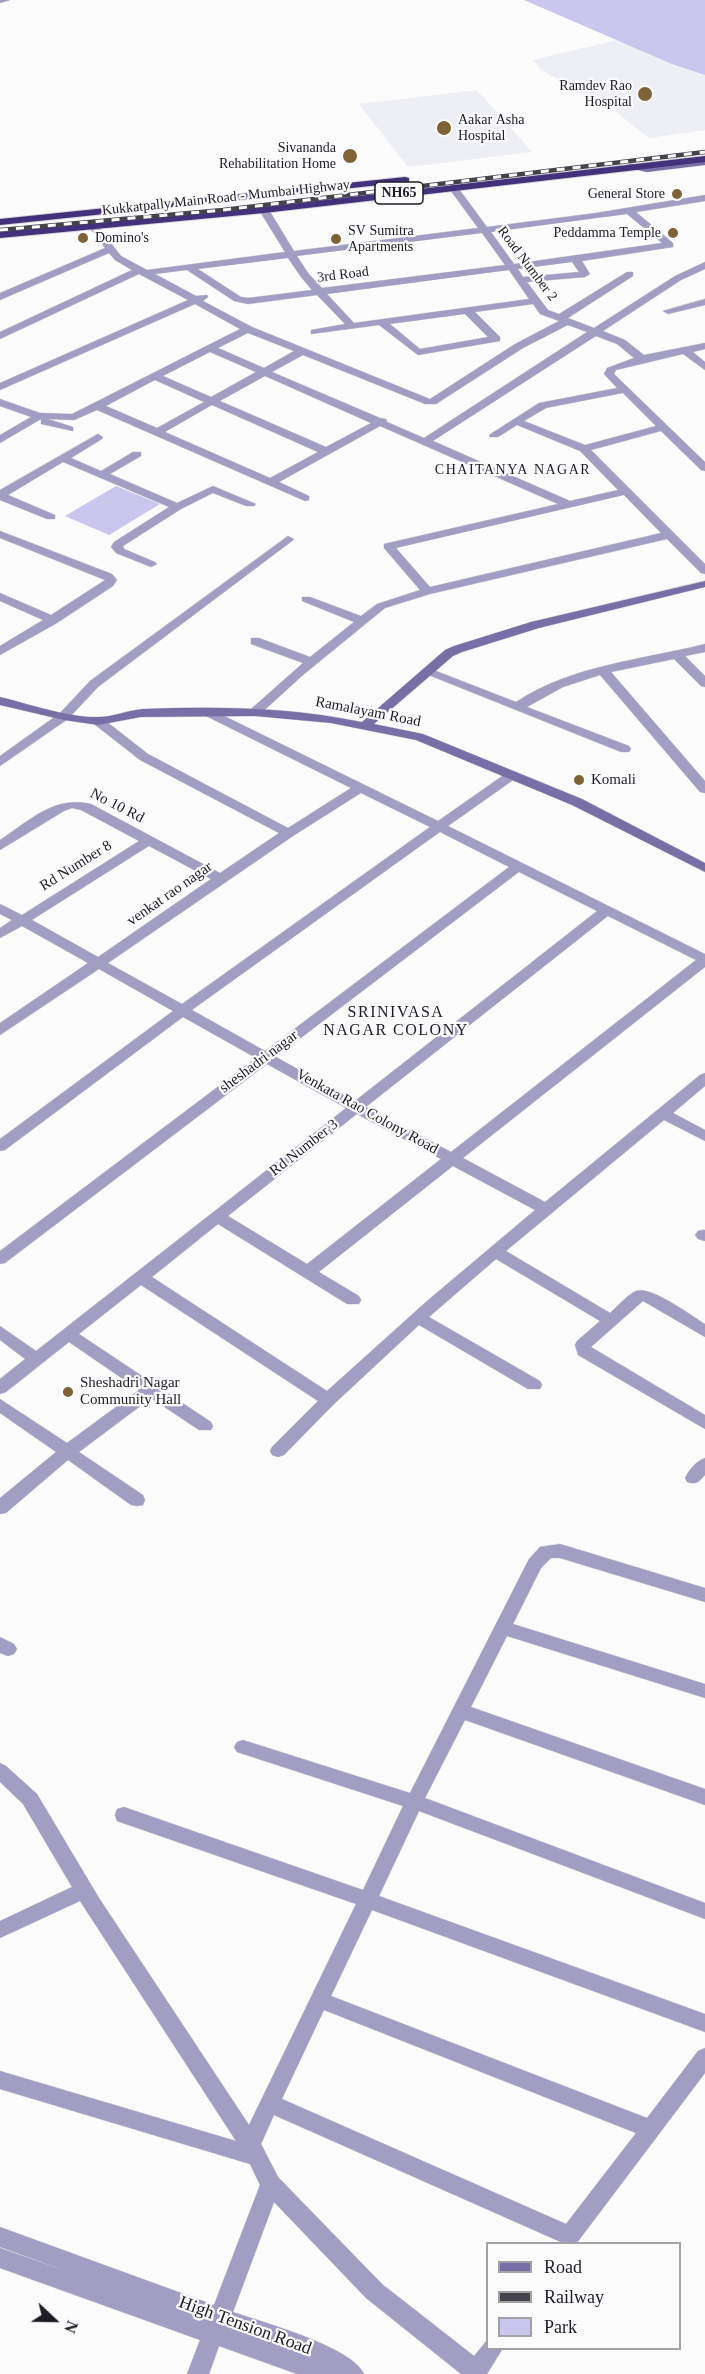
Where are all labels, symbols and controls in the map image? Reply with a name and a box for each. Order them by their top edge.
place label: Ramdev Rao Hospital [559,78,632,110]
marker: Ramdev Rao Hospital [636,85,654,103]
place label: Aakar Asha Hospital [458,112,524,144]
marker: Aakar Asha Hospital [435,119,453,137]
place label: Sivananda Rehabilitation Home [219,140,336,172]
marker: Sivananda Rehabilitation Home [341,147,359,165]
street label: Kukkatpally Main Road - Mumbai Highway [101,177,351,219]
road number: NH65 [375,182,423,204]
place label: General Store [588,186,665,202]
marker: General Store [670,187,684,201]
place label: SV Sumitra Apartments [348,223,414,256]
street label: Road Number 2 [493,223,561,305]
place label: Peddamma Temple [554,225,661,241]
marker: Peddamma Temple [666,226,680,240]
place label: Domino's [95,230,149,246]
marker: Domino's [76,231,90,245]
marker: SV Sumitra Apartments [329,232,343,246]
street label: 3rd Road [316,264,370,286]
district label: CHAITANYA NAGAR [435,462,591,478]
street label: Ramalayam Road [314,693,422,731]
place label: Komali [591,771,636,789]
marker: Komali [572,773,586,787]
street label: No 10 Rd [87,785,147,827]
street label: Rd Number 8 [37,837,115,895]
street label: venkat rao nagar [124,858,216,930]
district label: SRINIVASA NAGAR COLONY [323,1003,469,1041]
street label: sheshadri nagar [216,1027,302,1097]
street label: Venkata Rao Colony Road [293,1065,441,1159]
street label: Rd Number 3 [266,1116,342,1180]
place label: Sheshadri Nagar Community Hall [80,1374,181,1409]
marker: Sheshadri Nagar Community Hall [61,1385,75,1399]
legend [486,2242,681,2350]
text: Road [544,2257,582,2277]
text: Railway [544,2287,604,2307]
north arrow [24,2290,84,2350]
street label: High Tension Road [176,2292,314,2360]
text: Park [544,2317,577,2337]
text: N [61,2318,81,2335]

